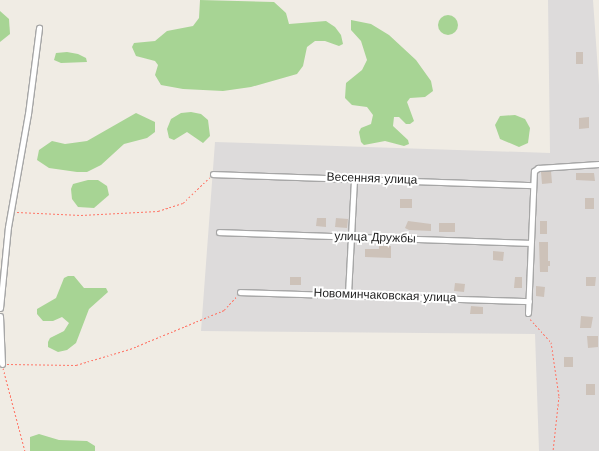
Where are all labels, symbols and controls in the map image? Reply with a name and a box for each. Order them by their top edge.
street label: Весенняя улица [326,170,418,188]
street label: улица Дружбы [334,229,416,247]
street label: Новоминчаковская улица [313,286,457,306]

